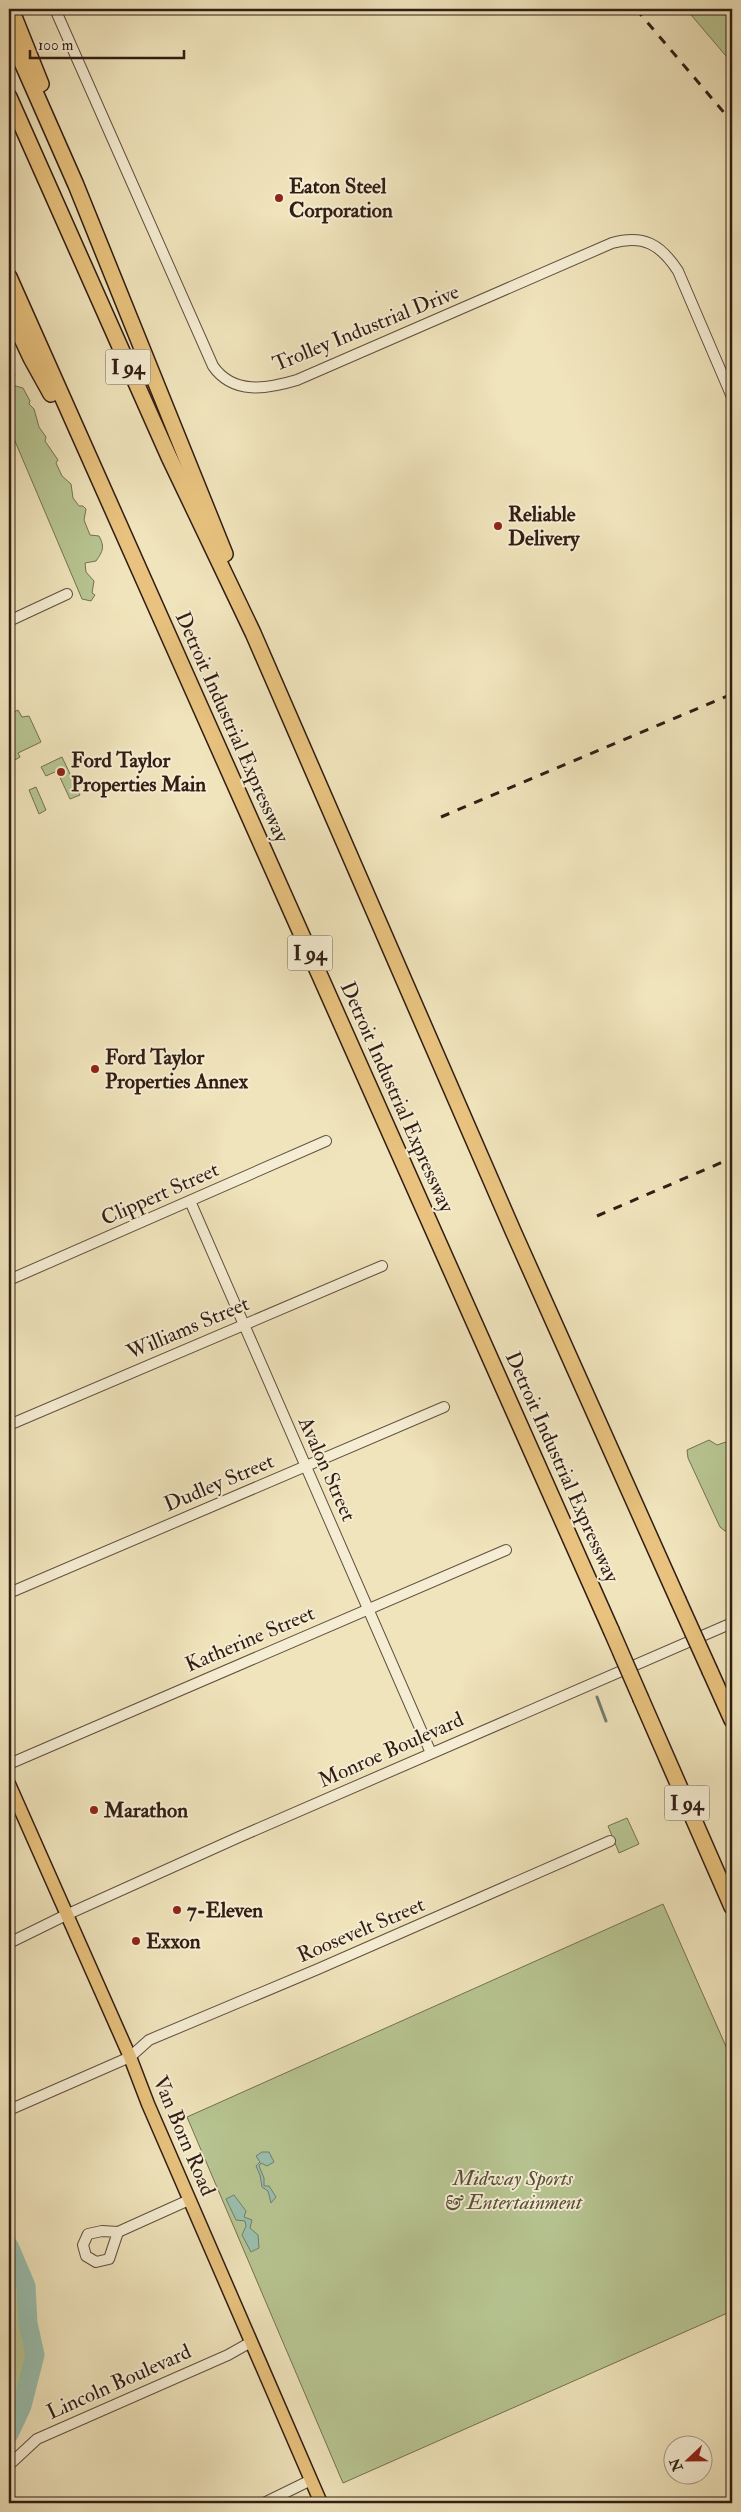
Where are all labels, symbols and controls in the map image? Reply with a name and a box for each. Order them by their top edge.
scale bar [30,28,184,60]
text: 100 m [38,36,74,55]
place label: Eaton Steel Corporation [289,173,393,224]
marker: Eaton Steel Corporation [273,192,285,204]
street label: Trolley Industrial Drive [269,278,463,378]
road number: I 94 [106,350,150,384]
place label: Reliable Delivery [508,501,580,552]
marker: Reliable Delivery [492,520,504,532]
street label: Detroit Industrial Expressway [169,607,295,847]
place label: Ford Taylor Properties Main [71,747,206,798]
marker: Ford Taylor Properties Main [55,766,67,778]
road number: I 94 [288,936,332,970]
street label: Detroit Industrial Expressway [334,977,460,1217]
place label: Ford Taylor Properties Annex [105,1044,249,1095]
marker: Ford Taylor Properties Annex [89,1063,101,1075]
street label: Clippert Street [97,1156,223,1232]
street label: Williams Street [122,1290,253,1366]
street label: Detroit Industrial Expressway [499,1347,625,1587]
street label: Avalon Street [292,1412,362,1526]
street label: Dudley Street [160,1448,278,1518]
street label: Katherine Street [181,1600,319,1678]
street label: Monroe Boulevard [314,1706,469,1794]
road number: I 94 [664,1786,710,1820]
place label: Marathon [103,1797,188,1824]
marker: Marathon [88,1804,100,1816]
street label: Roosevelt Street [293,1891,429,1969]
place label: 7-Eleven [187,1897,263,1924]
marker: 7-Eleven [171,1904,183,1916]
place label: Exxon [146,1928,201,1955]
marker: Exxon [130,1935,142,1947]
street label: Van Born Road [147,2072,222,2201]
park label: Midway Sports & Entertainment [444,2165,583,2216]
street label: Lincoln Boulevard [43,2338,196,2426]
north arrow [664,2434,714,2484]
text: N [666,2455,687,2475]

